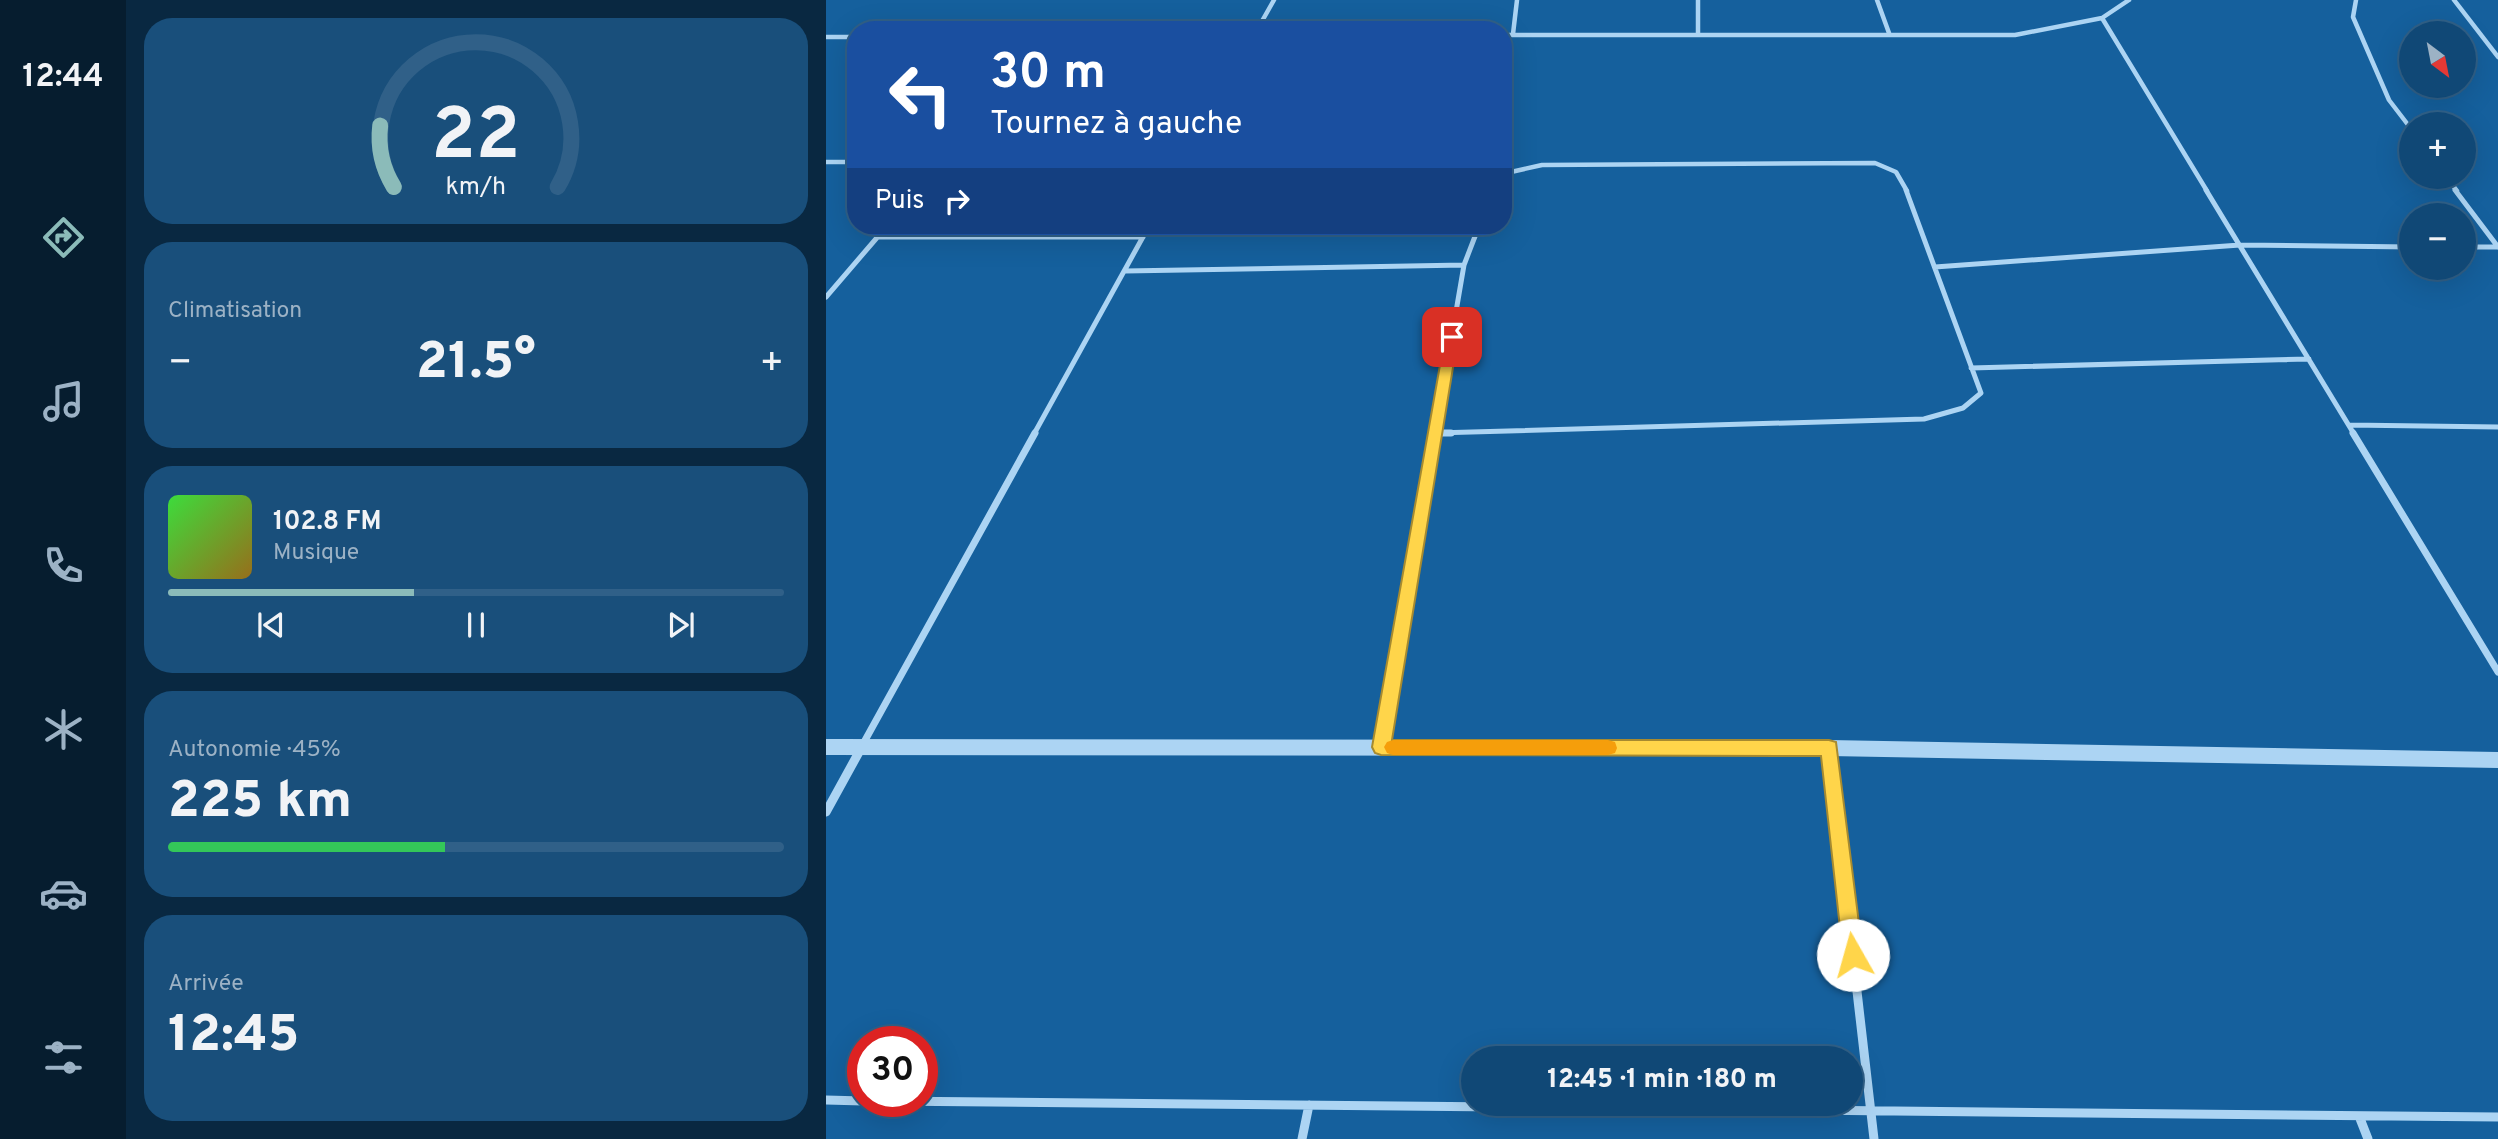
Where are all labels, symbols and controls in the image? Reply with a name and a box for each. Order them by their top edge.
north arrow [2399,21,2476,98]
map controls [2399,21,2476,280]
text: 30 m [990,44,1106,106]
icon: left [875,49,966,140]
text: 12:44 [22,58,104,98]
text: 22 [431,93,521,185]
text: Tournez à gauche [990,105,1242,145]
button: + [2399,112,2476,189]
text: km/h [446,172,506,204]
icon: right [938,182,976,220]
text: Puis [875,185,924,218]
button: − [2399,203,2476,280]
icon: directions [39,213,88,262]
text: Climatisation [168,297,302,326]
pin [1422,307,1482,367]
icon: arrive [1433,318,1471,356]
text: 21.5° [416,331,536,397]
text: − [168,340,193,389]
text: + [759,340,784,389]
icon: music [39,377,88,426]
text: 102.8 FM [273,506,382,539]
text: Musique [273,539,359,568]
icon: phone [39,541,88,590]
icon: previous [252,606,290,644]
icon: pause [457,606,495,644]
icon: next [662,606,700,644]
icon: climate [39,705,88,754]
text: Autonomie · 45% [168,736,341,765]
text: 225 km [168,770,352,836]
icon: car [39,869,88,918]
position arrow [1816,918,1890,992]
text: Arrivée [168,970,244,999]
text: 12:45 [168,1004,299,1070]
speed limit sign: 30 [847,1026,938,1117]
icon: filters [39,1033,88,1082]
text: 12:45 · 1 min · 180 m [1547,1064,1777,1097]

